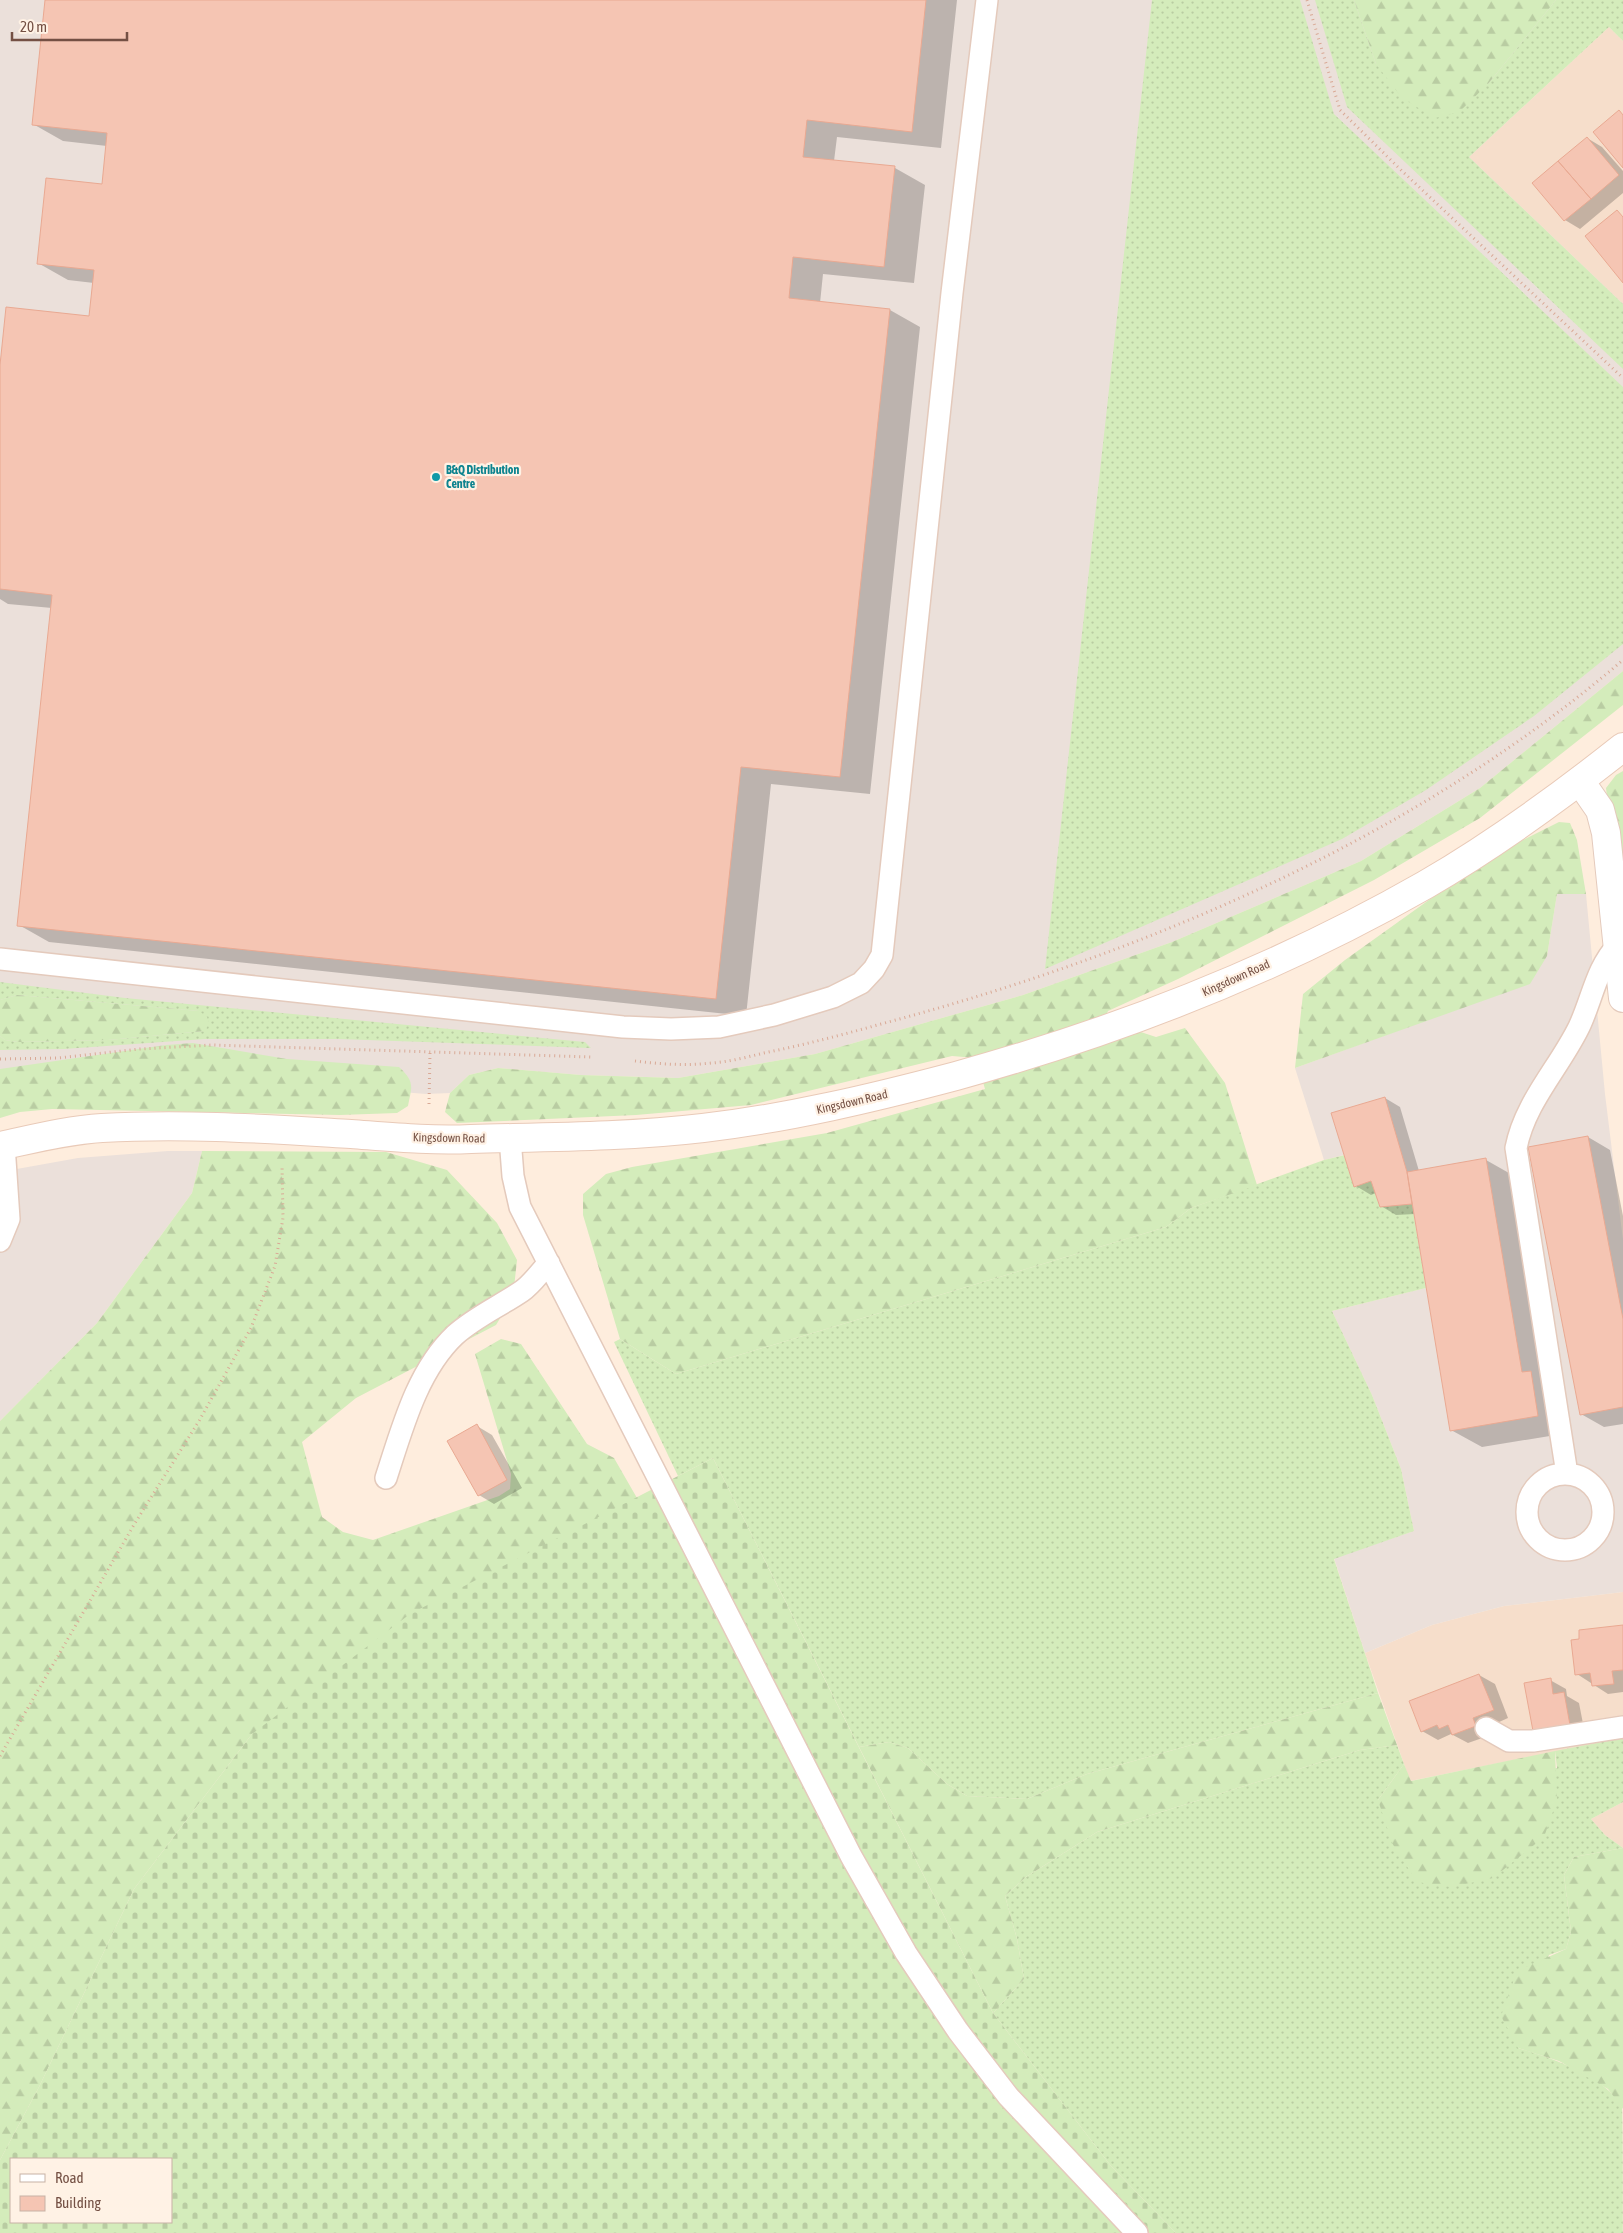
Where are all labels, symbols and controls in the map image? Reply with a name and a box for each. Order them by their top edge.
scale bar [12,10,128,42]
text: 20 m [20,18,47,35]
place label: B&Q Distribution Centre [446,463,519,491]
marker: B&Q Distribution Centre [430,471,442,483]
street label: Kingsdown Road [1200,957,1272,999]
street label: Kingsdown Road [815,1087,889,1117]
street label: Kingsdown Road [413,1130,485,1146]
legend [10,2158,172,2223]
text: Road [55,2169,84,2186]
text: Building [55,2194,101,2211]

